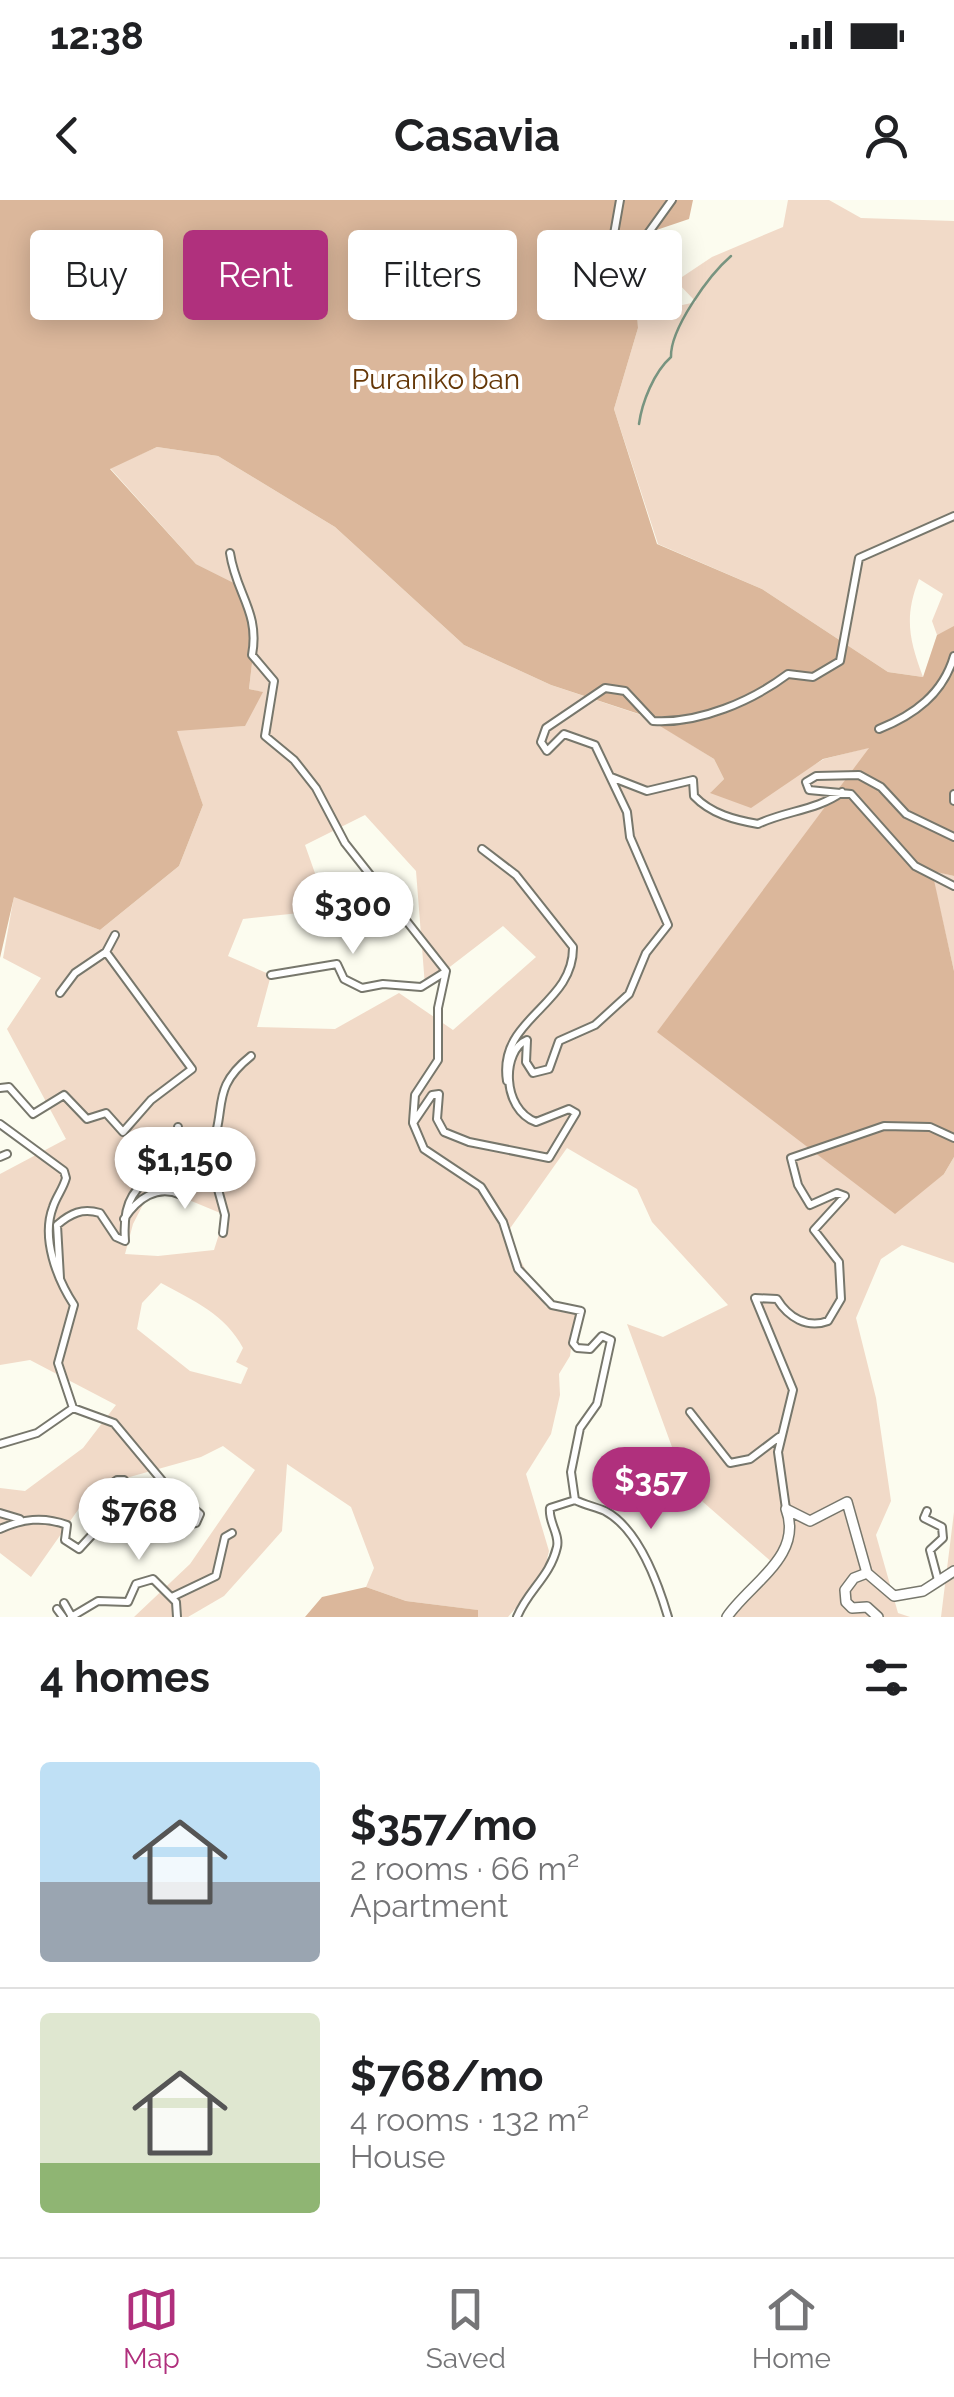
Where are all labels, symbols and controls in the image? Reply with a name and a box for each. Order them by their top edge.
text: 12:38 [50,13,144,58]
icon: back [40,108,95,163]
icon: person [859,108,914,163]
text: Casavia [394,109,560,162]
chip: Buy [30,230,163,320]
chip: Rent [183,230,328,320]
chip: Filters [348,230,517,320]
chip: New [537,230,682,320]
park label: Puraniko ban [352,363,520,396]
pin: $300 [294,872,412,957]
text: $300 [314,886,392,923]
pin: $1,150 [104,1127,266,1212]
text: $1,150 [137,1141,233,1178]
pin: $357 [592,1447,710,1532]
text: $357 [614,1461,688,1498]
pin: $768 [80,1478,198,1563]
text: $768 [101,1492,178,1529]
icon: filters [859,1650,914,1705]
text: 4 homes [40,1653,210,1702]
text: $357/mo [350,1801,537,1850]
icon: home [120,1802,240,1922]
text: 2 rooms · 66 m² [350,1850,579,1887]
text: Apartment [350,1887,508,1924]
text: $768/mo [350,2052,544,2101]
icon: home [120,2053,240,2173]
text: 4 rooms · 132 m² [350,2101,589,2138]
text: House [350,2138,446,2175]
tab: Map [123,2282,180,2375]
tab: Saved [426,2282,506,2375]
tab: Home [752,2282,831,2375]

